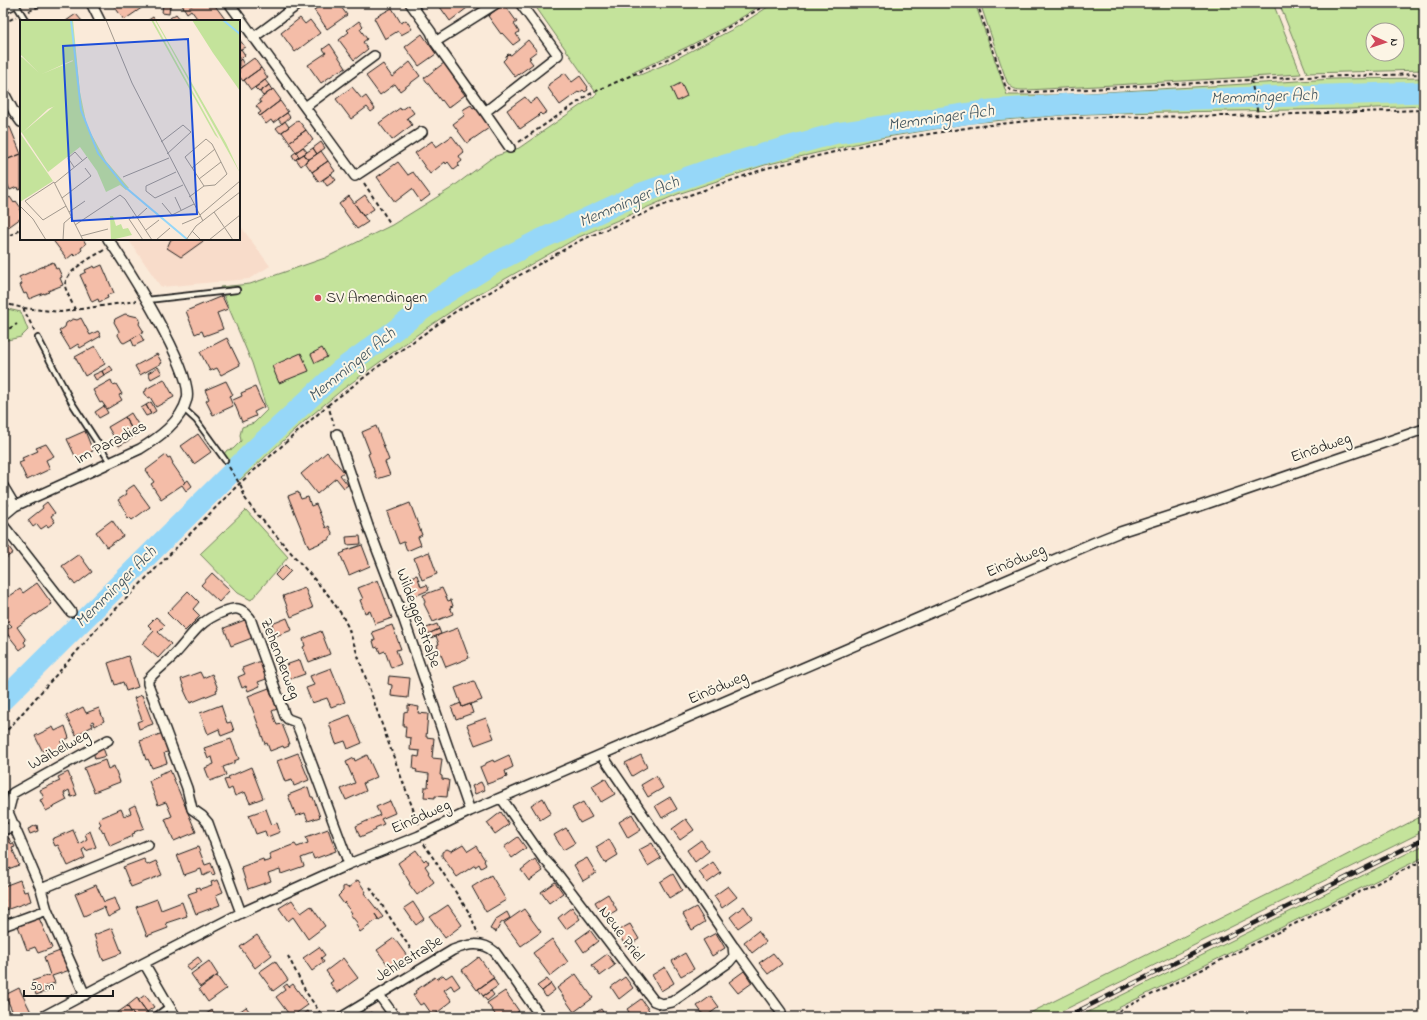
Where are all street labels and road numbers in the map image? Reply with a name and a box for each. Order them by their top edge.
street label: Im Paradies [71,415,151,471]
street label: Einödweg [1287,426,1355,470]
street label: Einödweg [982,538,1050,584]
street label: Wildeggerstraße [389,565,447,672]
street label: Zehenderweg [254,615,306,703]
street label: Einödweg [684,665,752,711]
street label: Waibelweg [24,723,94,777]
street label: Einödweg [388,793,454,841]
street label: Neue Priel [592,901,650,967]
street label: Jehlestraße [371,929,448,989]

